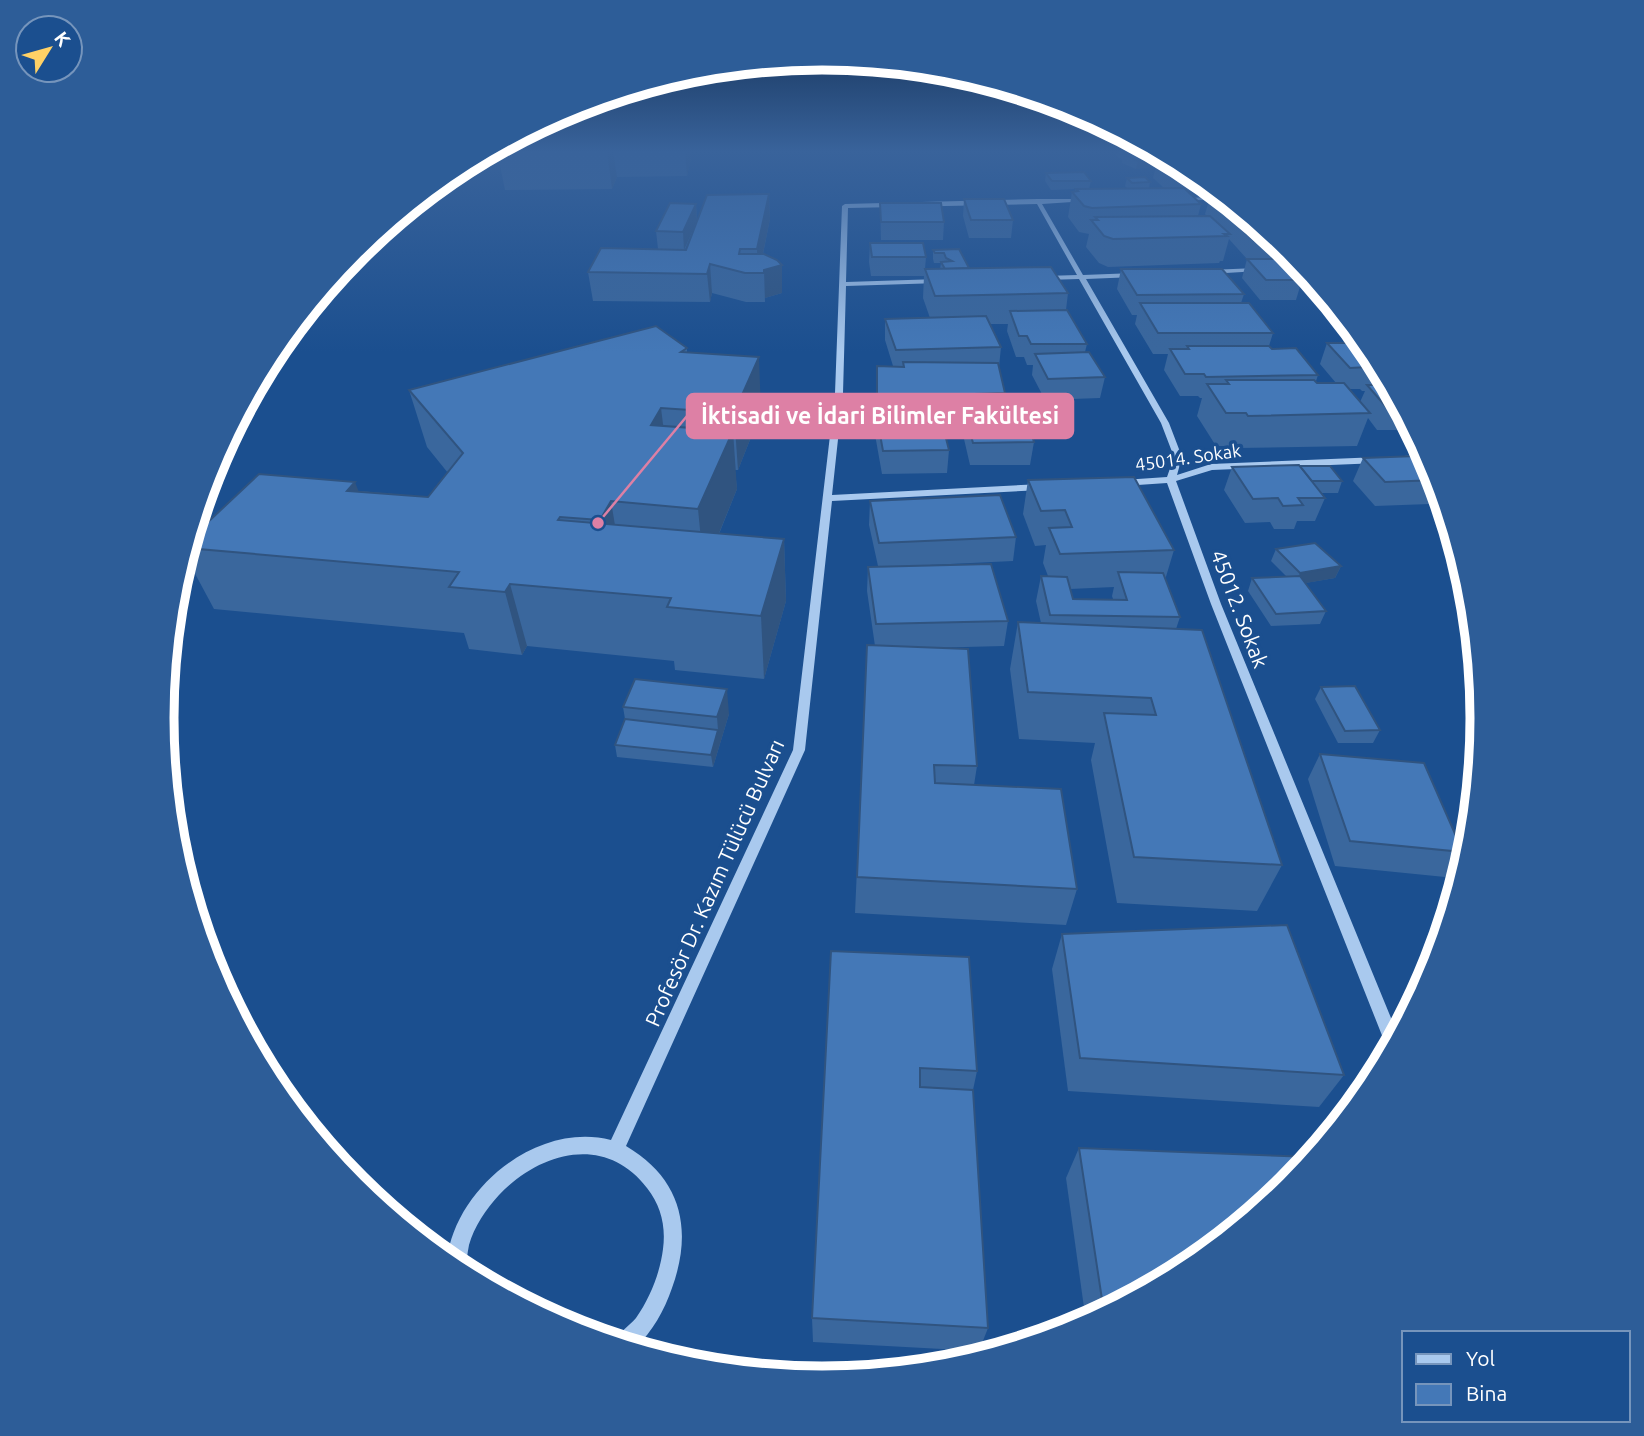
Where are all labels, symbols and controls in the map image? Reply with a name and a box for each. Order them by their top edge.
north arrow [14,14,84,84]
text: K [50,27,75,51]
callout: İktisadi ve İdari Bilimler Fakültesi [687,394,1073,438]
text: İktisadi ve İdari Bilimler Fakültesi [701,402,1059,428]
street label: 45014. Sokak [1134,440,1242,474]
street label: 45012. Sokak [1206,546,1274,671]
street label: Profesör Dr. Kazım Tülücü Bulvarı [640,735,788,1030]
legend [1402,1331,1630,1422]
text: Yol [1466,1346,1495,1370]
text: Bina [1466,1381,1507,1405]

